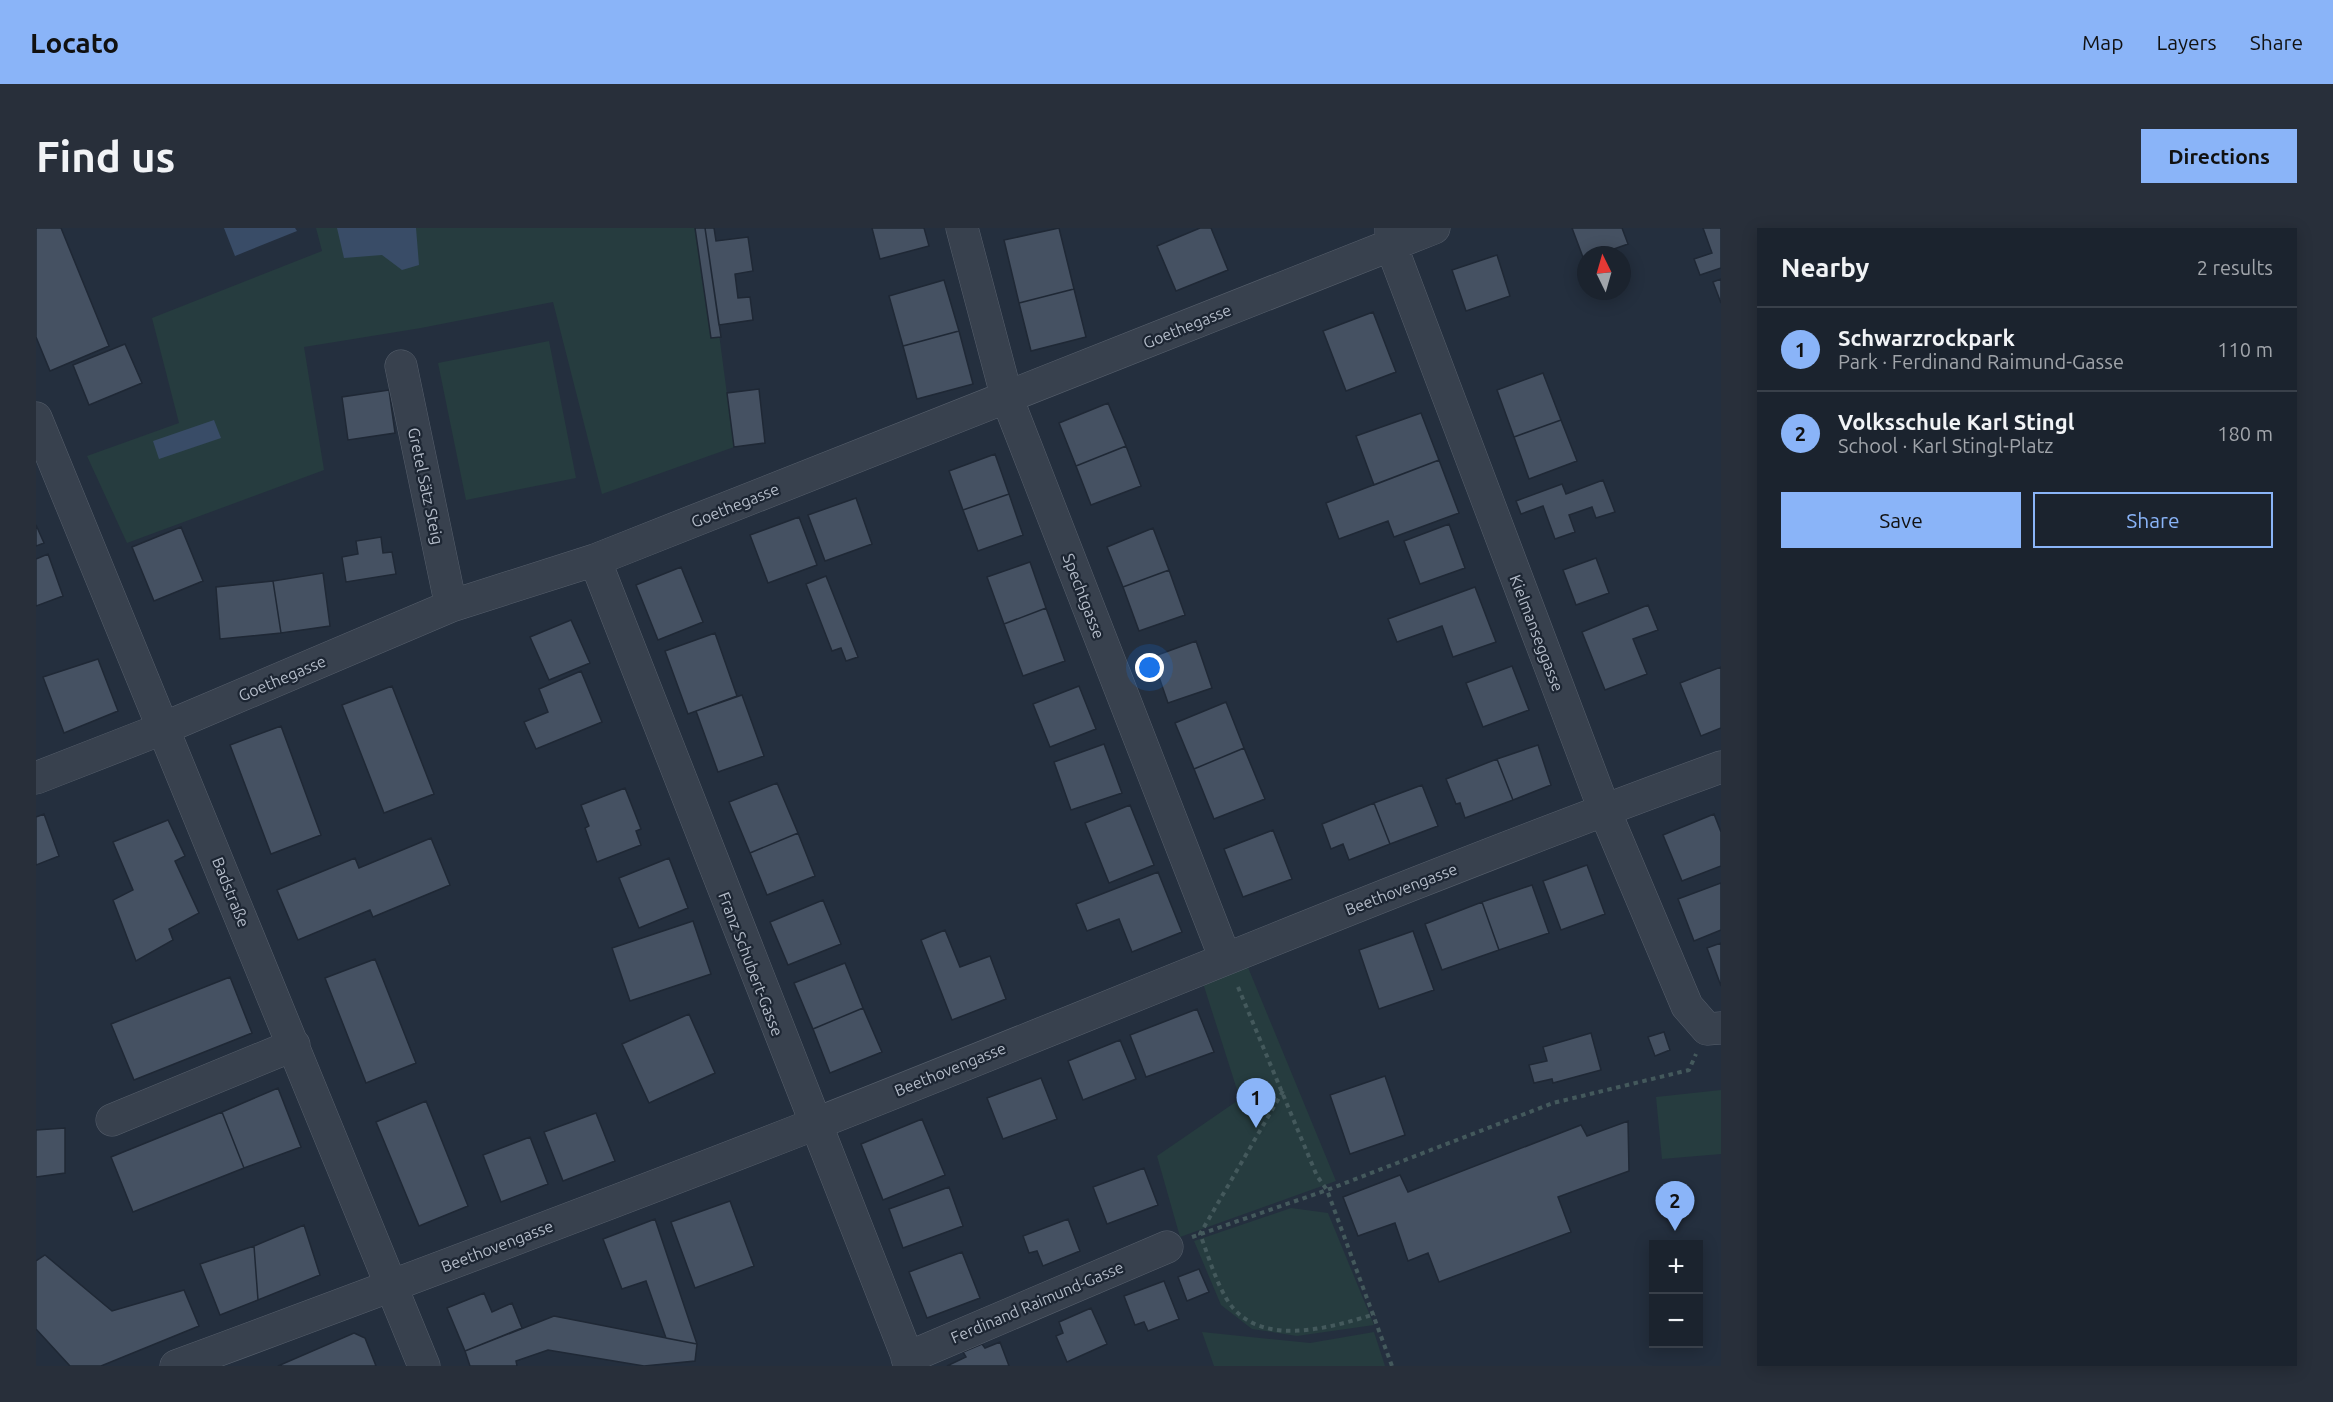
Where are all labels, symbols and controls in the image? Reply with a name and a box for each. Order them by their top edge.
text: Locato [30,27,119,58]
text: Map [2082,30,2123,54]
text: Layers [2156,30,2217,54]
text: Share [2250,30,2303,54]
button: Directions [2141,129,2297,183]
text: Find us [36,133,175,180]
north arrow [1577,246,1631,300]
text: Nearby [1781,253,1869,282]
text: 2 results [2197,256,2273,279]
street label: Goethegasse [1140,300,1234,352]
text: Schwarzrockpark [1838,325,2015,350]
text: 1 [1795,338,1806,361]
text: 110 m [2217,338,2273,361]
text: Park · Ferdinand Raimund-Gasse [1838,350,2124,373]
text: Volksschule Karl Stingl [1838,409,2074,434]
text: 2 [1795,422,1806,445]
text: 180 m [2217,422,2273,445]
street label: Gretel Sätz Steig [405,426,447,546]
text: School · Karl Stingl-Platz [1838,434,2053,457]
street label: Goethegasse [688,479,782,531]
button: Save [1781,492,2021,548]
button: Share [2033,492,2273,548]
street label: Spechtgasse [1060,551,1108,641]
street label: Kielmanseggasse [1507,572,1567,694]
street label: Goethegasse [236,652,328,704]
your location [1135,653,1164,682]
street label: Badstraße [209,854,253,930]
street label: Beethovengasse [1342,859,1460,919]
street label: Franz Schubert-Gasse [715,889,787,1039]
street label: Beethovengasse [892,1038,1008,1100]
pin: 1 [1236,1078,1276,1128]
pin: 2 [1656,1182,1694,1231]
street label: Beethovengasse [438,1216,556,1276]
map controls [1649,1240,1703,1348]
button: + [1649,1240,1703,1294]
street label: Ferdinand Raimund-Gasse [948,1257,1126,1347]
button: − [1649,1294,1703,1348]

